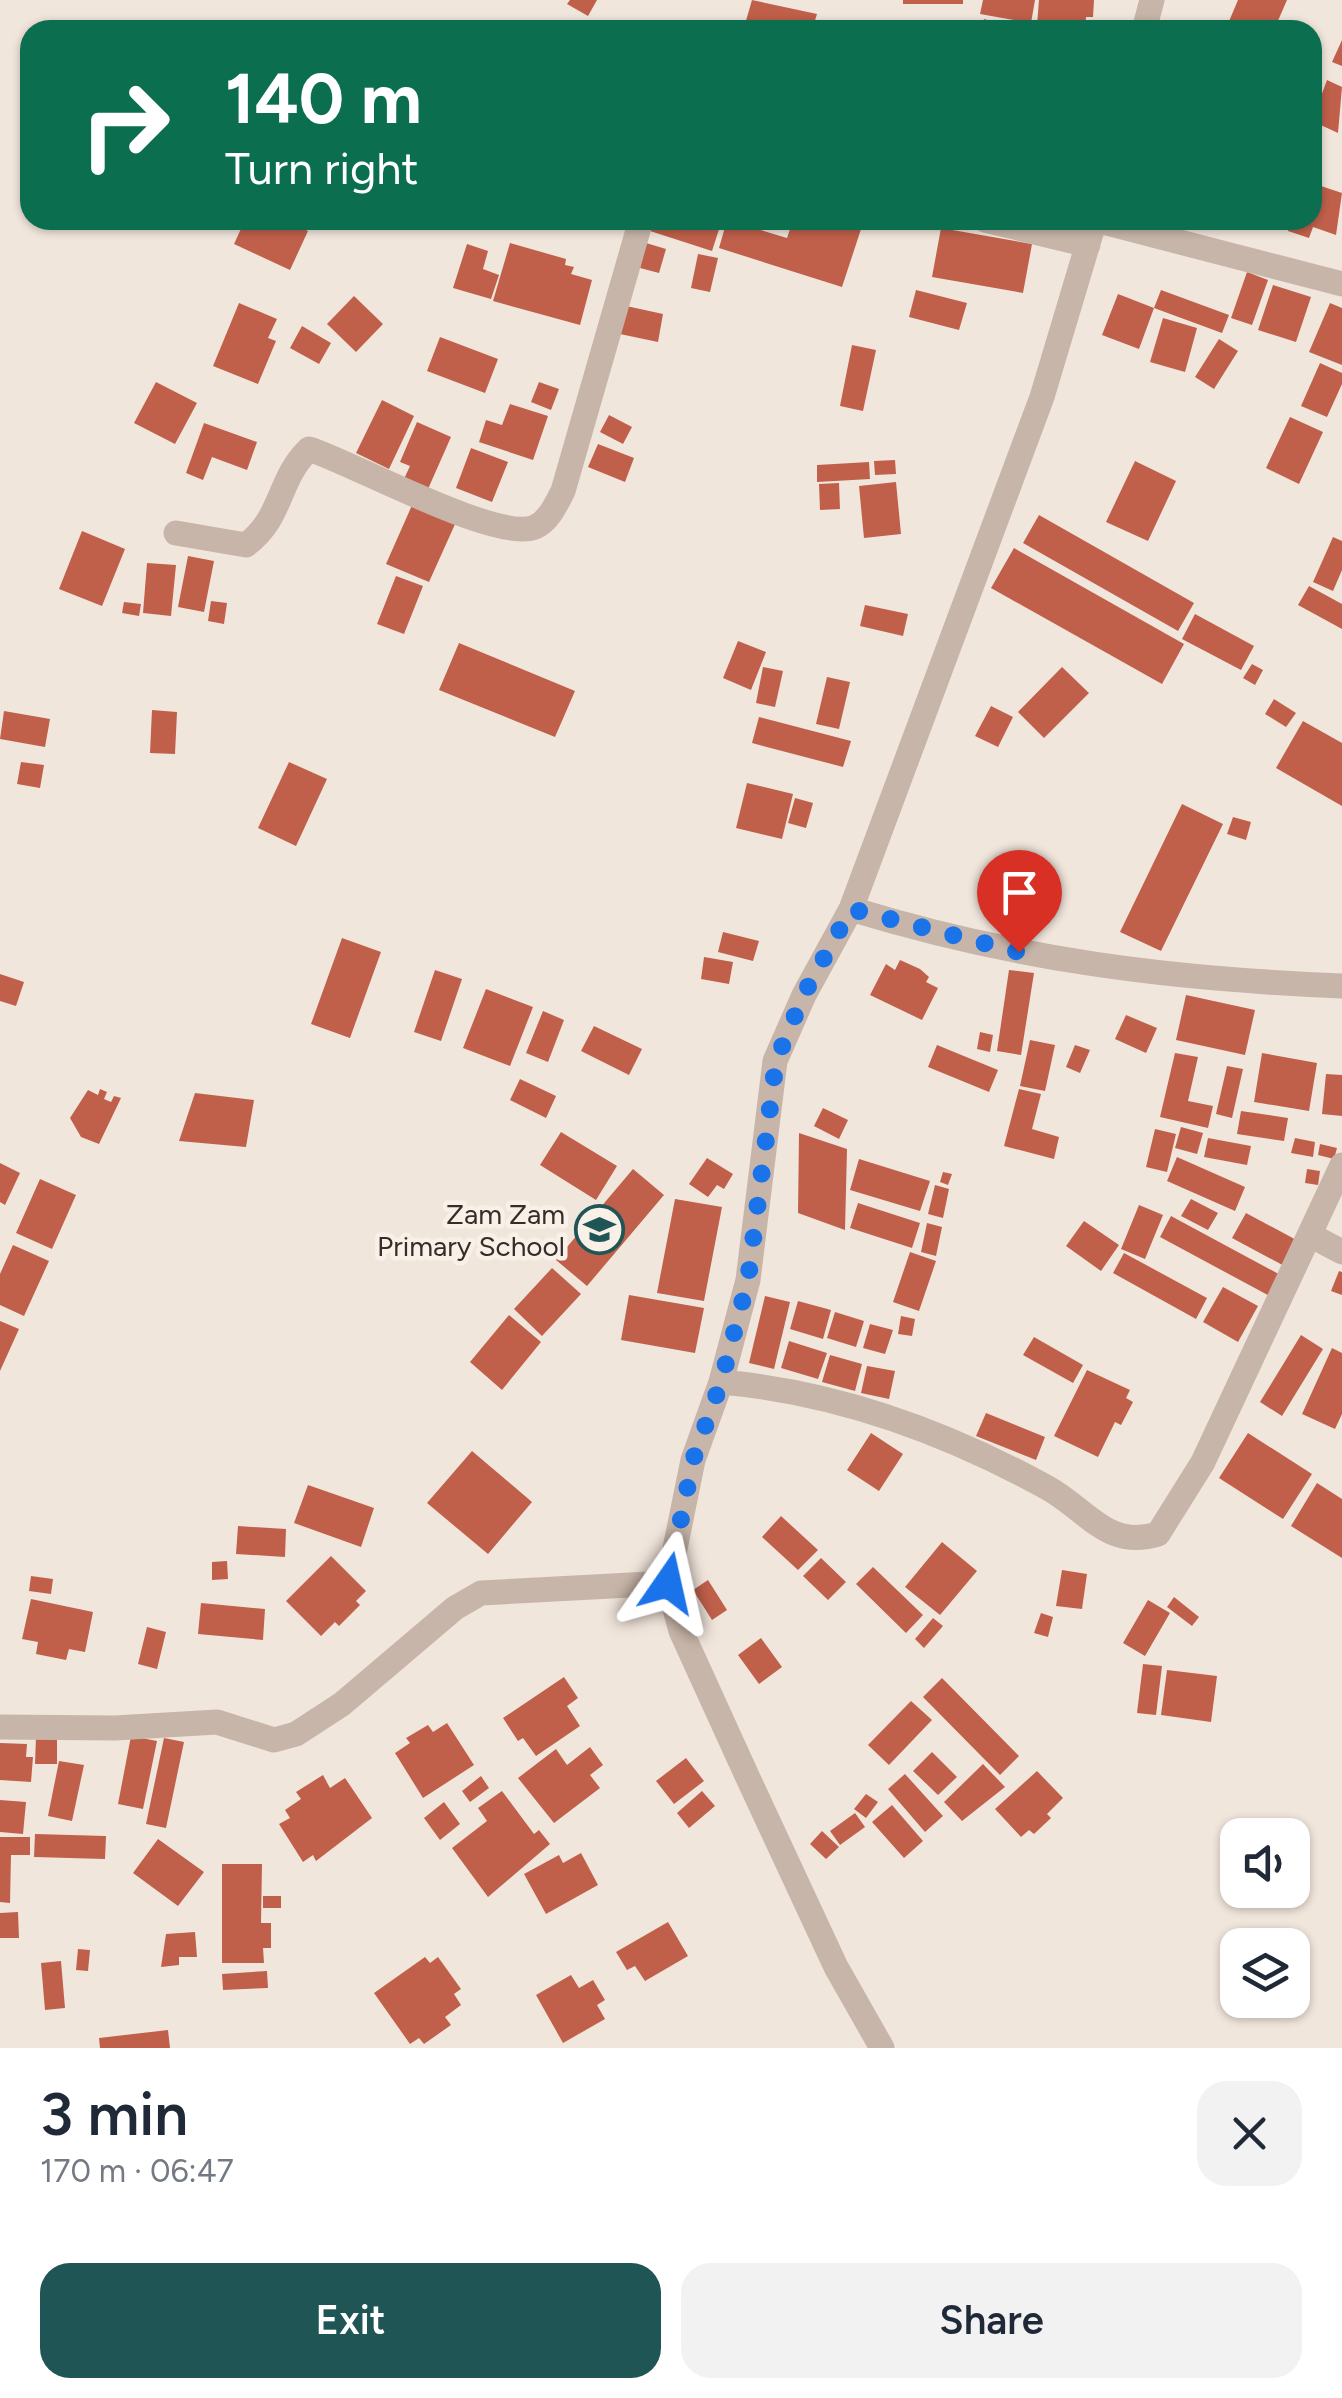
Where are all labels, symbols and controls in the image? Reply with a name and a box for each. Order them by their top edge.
text: 140 m [225,56,422,141]
icon: right [60,60,190,190]
text: Turn right [225,141,418,195]
pin [977,850,1062,953]
icon: arrive [992,865,1047,920]
place label: Zam Zam Primary School [377,1197,565,1263]
school or university icon: Zam Zam Primary School [574,1204,626,1256]
position arrow [616,1531,720,1635]
map controls [1220,1818,1310,2018]
button: sound [1220,1818,1310,1908]
button: layers [1220,1928,1310,2018]
text: 3 min [40,2078,188,2150]
button: close [1197,2081,1302,2186]
text: 170 m · 06:47 [40,2152,234,2190]
button: Exit [40,2263,661,2378]
button: Share [681,2263,1302,2378]

